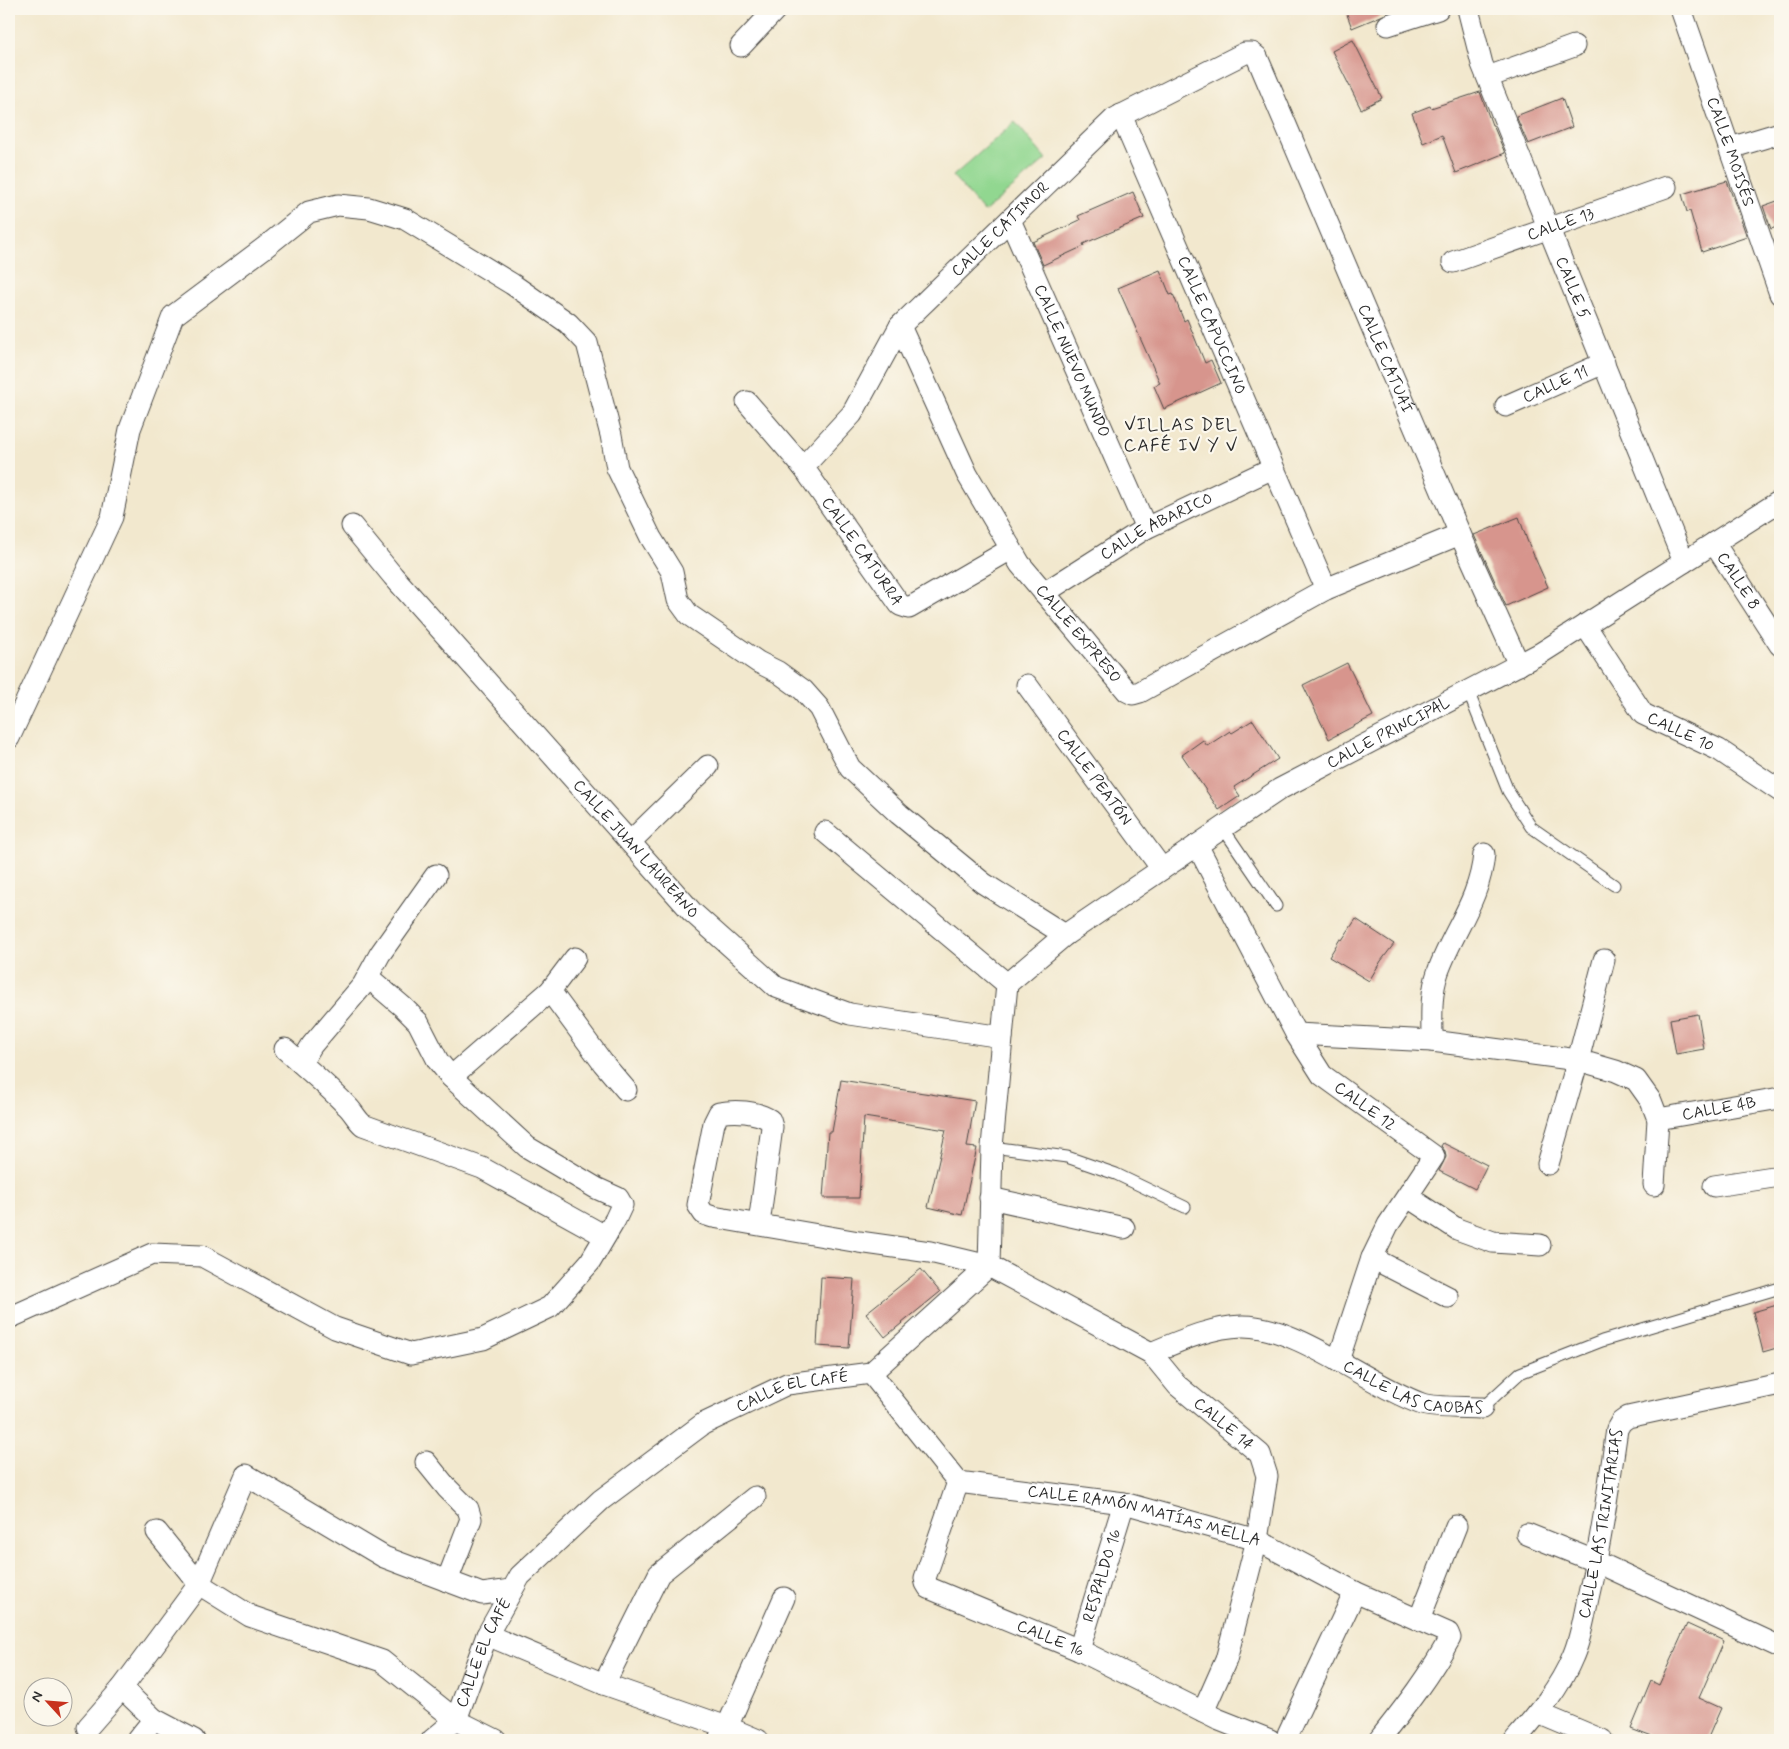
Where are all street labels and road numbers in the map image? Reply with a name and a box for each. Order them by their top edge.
street label: CALLE MOISÉS [1702,94,1759,209]
street label: CALLE CATIMOR [947,177,1054,281]
street label: CALLE 13 [1524,203,1597,246]
street label: CALLE CAPUCCINO [1173,253,1251,398]
street label: CALLE 5 [1551,253,1595,322]
street label: CALLE NUEVO MUNDO [1029,281,1115,441]
street label: CALLE CATUAÍ [1353,301,1418,416]
street label: CALLE 11 [1519,361,1591,408]
street label: CALLE ABARICO [1096,488,1216,565]
street label: CALLE CATURRA [817,493,908,610]
street label: CALLE 8 [1712,548,1765,614]
street label: CALLE EXPRESO [1031,580,1126,687]
street label: CALLE PRINCIPAL [1323,692,1454,773]
street label: CALLE 10 [1644,707,1718,757]
street label: CALLE PEATÓN [1052,725,1137,829]
street label: CALLE JUAN LAUREANO [568,775,703,923]
street label: CALLE 12 [1330,1077,1400,1135]
street label: CALLE 4B [1680,1092,1758,1125]
street label: CALLE LAS CAOBAS [1339,1355,1483,1418]
street label: CALLE EL CAFÉ [733,1366,850,1417]
street label: CALLE 14 [1189,1393,1258,1455]
street label: CALLE LAS TRINITARIAS [1574,1427,1627,1620]
street label: CALLE RAMÓN MATÍAS MELLA [1026,1480,1263,1551]
street label: RESPALDO 16 [1078,1526,1126,1625]
street label: CALLE EL CAFÉ [451,1594,516,1710]
street label: CALLE 16 [1014,1615,1088,1662]

